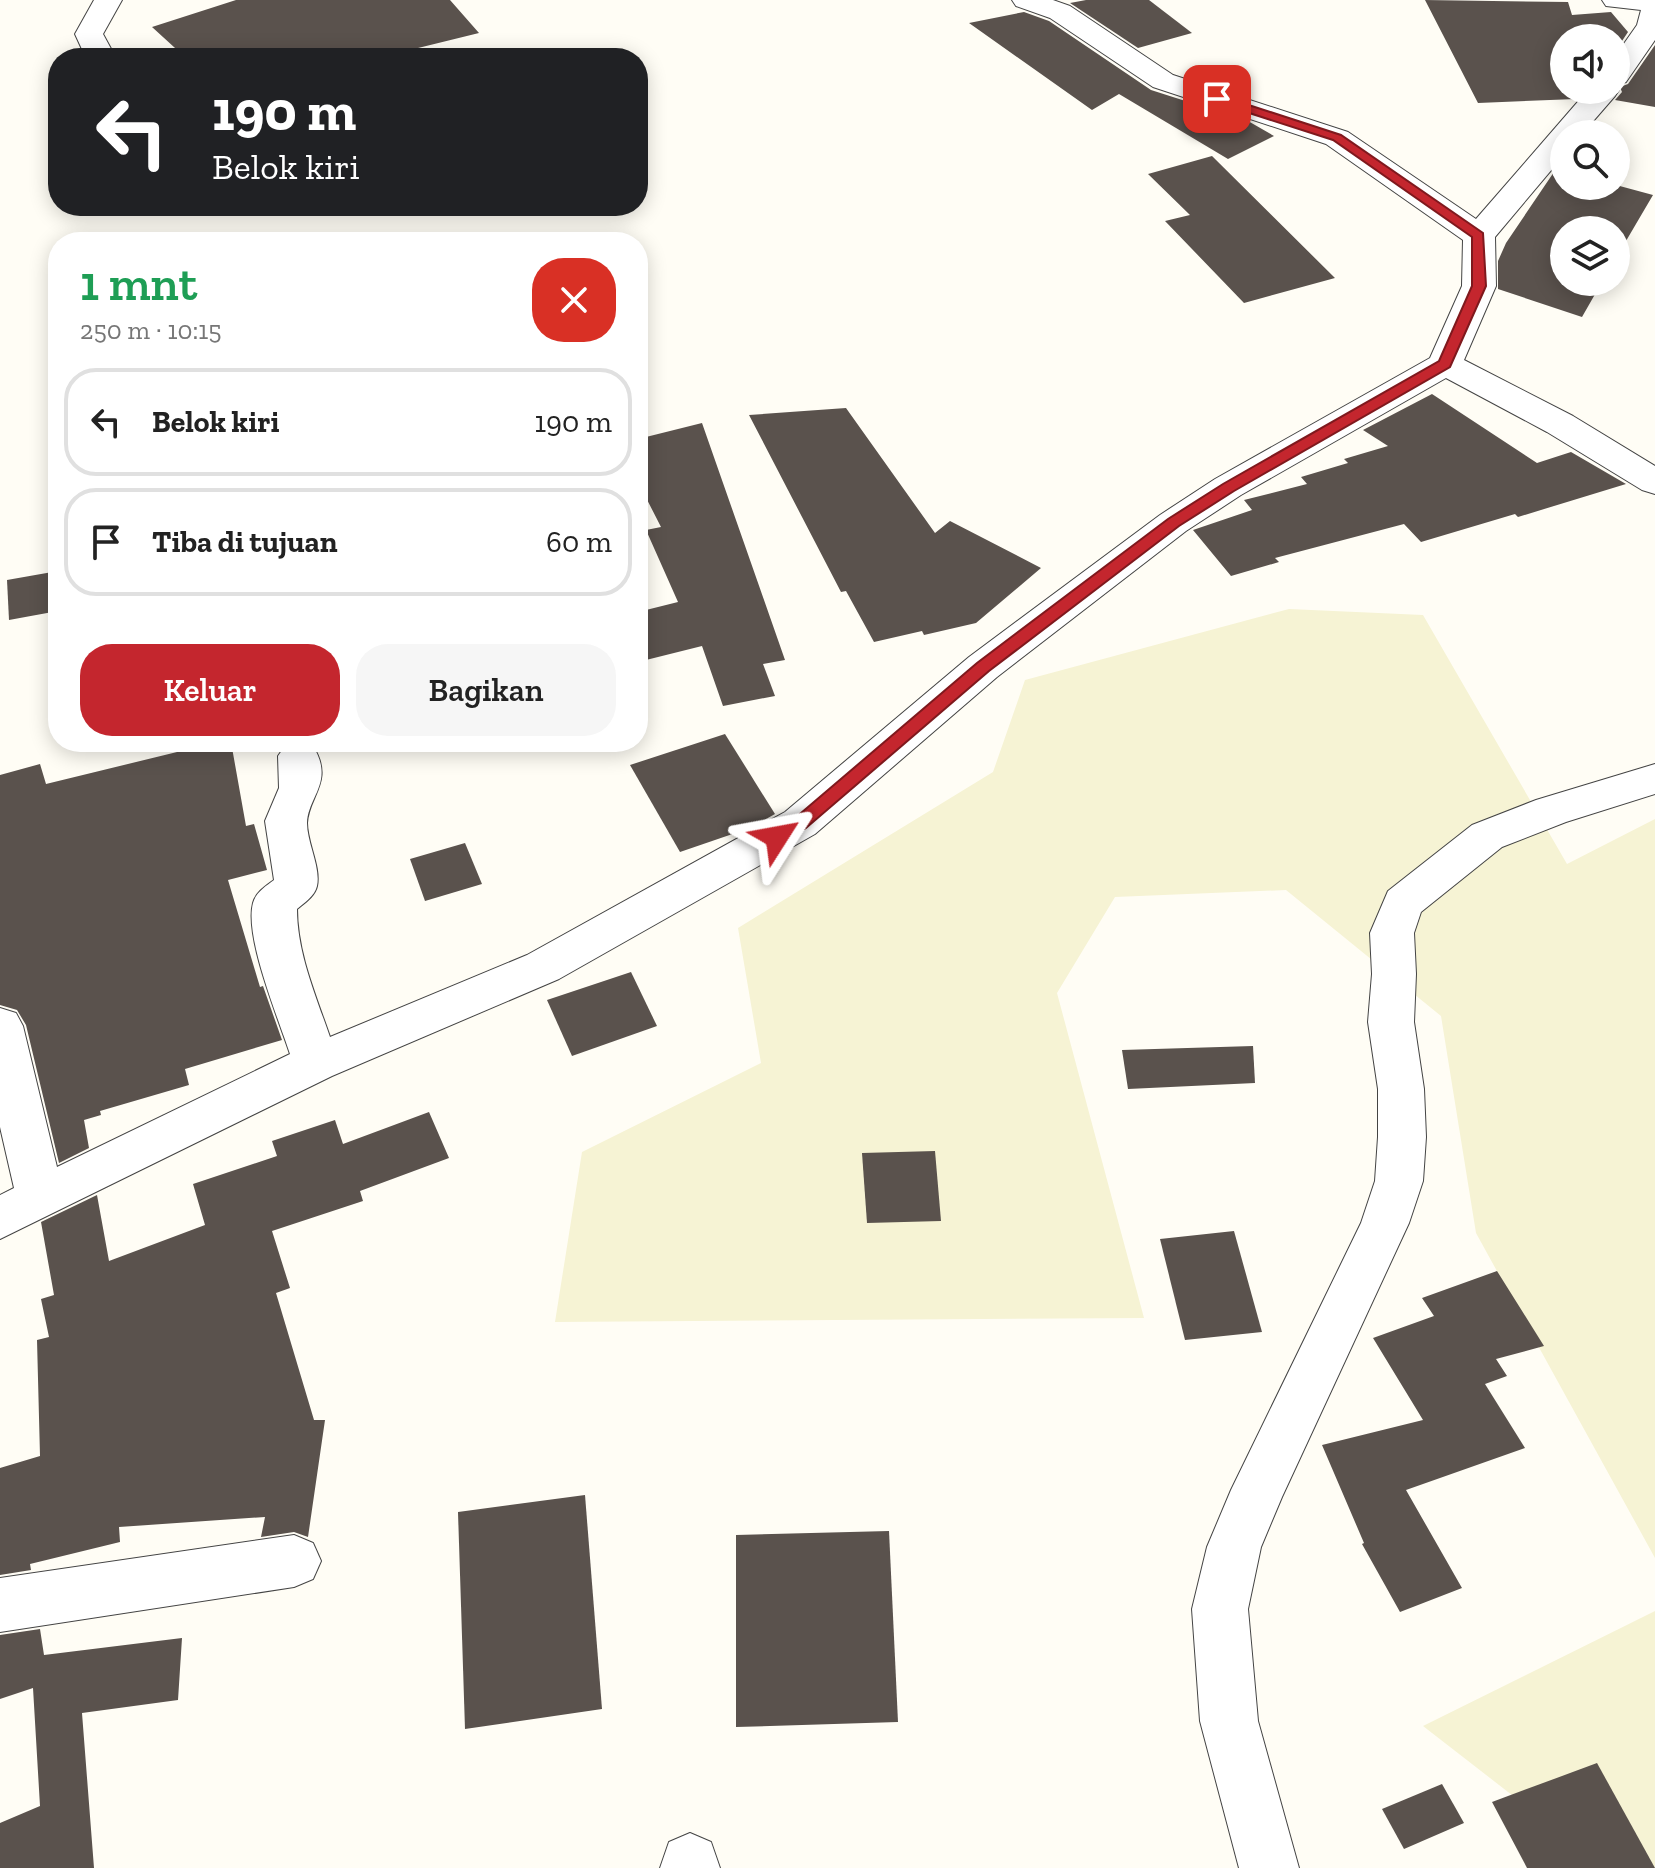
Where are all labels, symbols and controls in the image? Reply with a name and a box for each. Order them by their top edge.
map controls [1550,24,1630,296]
button: sound [1550,24,1630,104]
pin [1183,65,1251,133]
text: 190 m [212,77,356,144]
icon: arrive [1195,77,1239,121]
icon: left [80,80,184,184]
button: search [1550,120,1630,200]
text: Belok kiri [212,145,360,188]
button: layers [1550,216,1630,296]
text: 1 mnt [80,255,197,312]
button: close [532,258,616,342]
text: 250 m · 10:15 [80,314,222,346]
icon: left [84,400,128,444]
text: Belok kiri [152,404,279,440]
text: 190 m [535,404,612,440]
icon: arrive [84,520,128,564]
text: Tiba di tujuan [152,524,337,560]
text: 60 m [546,524,612,560]
button: Keluar [80,644,340,736]
button: Bagikan [356,644,616,736]
position arrow [735,795,819,879]

